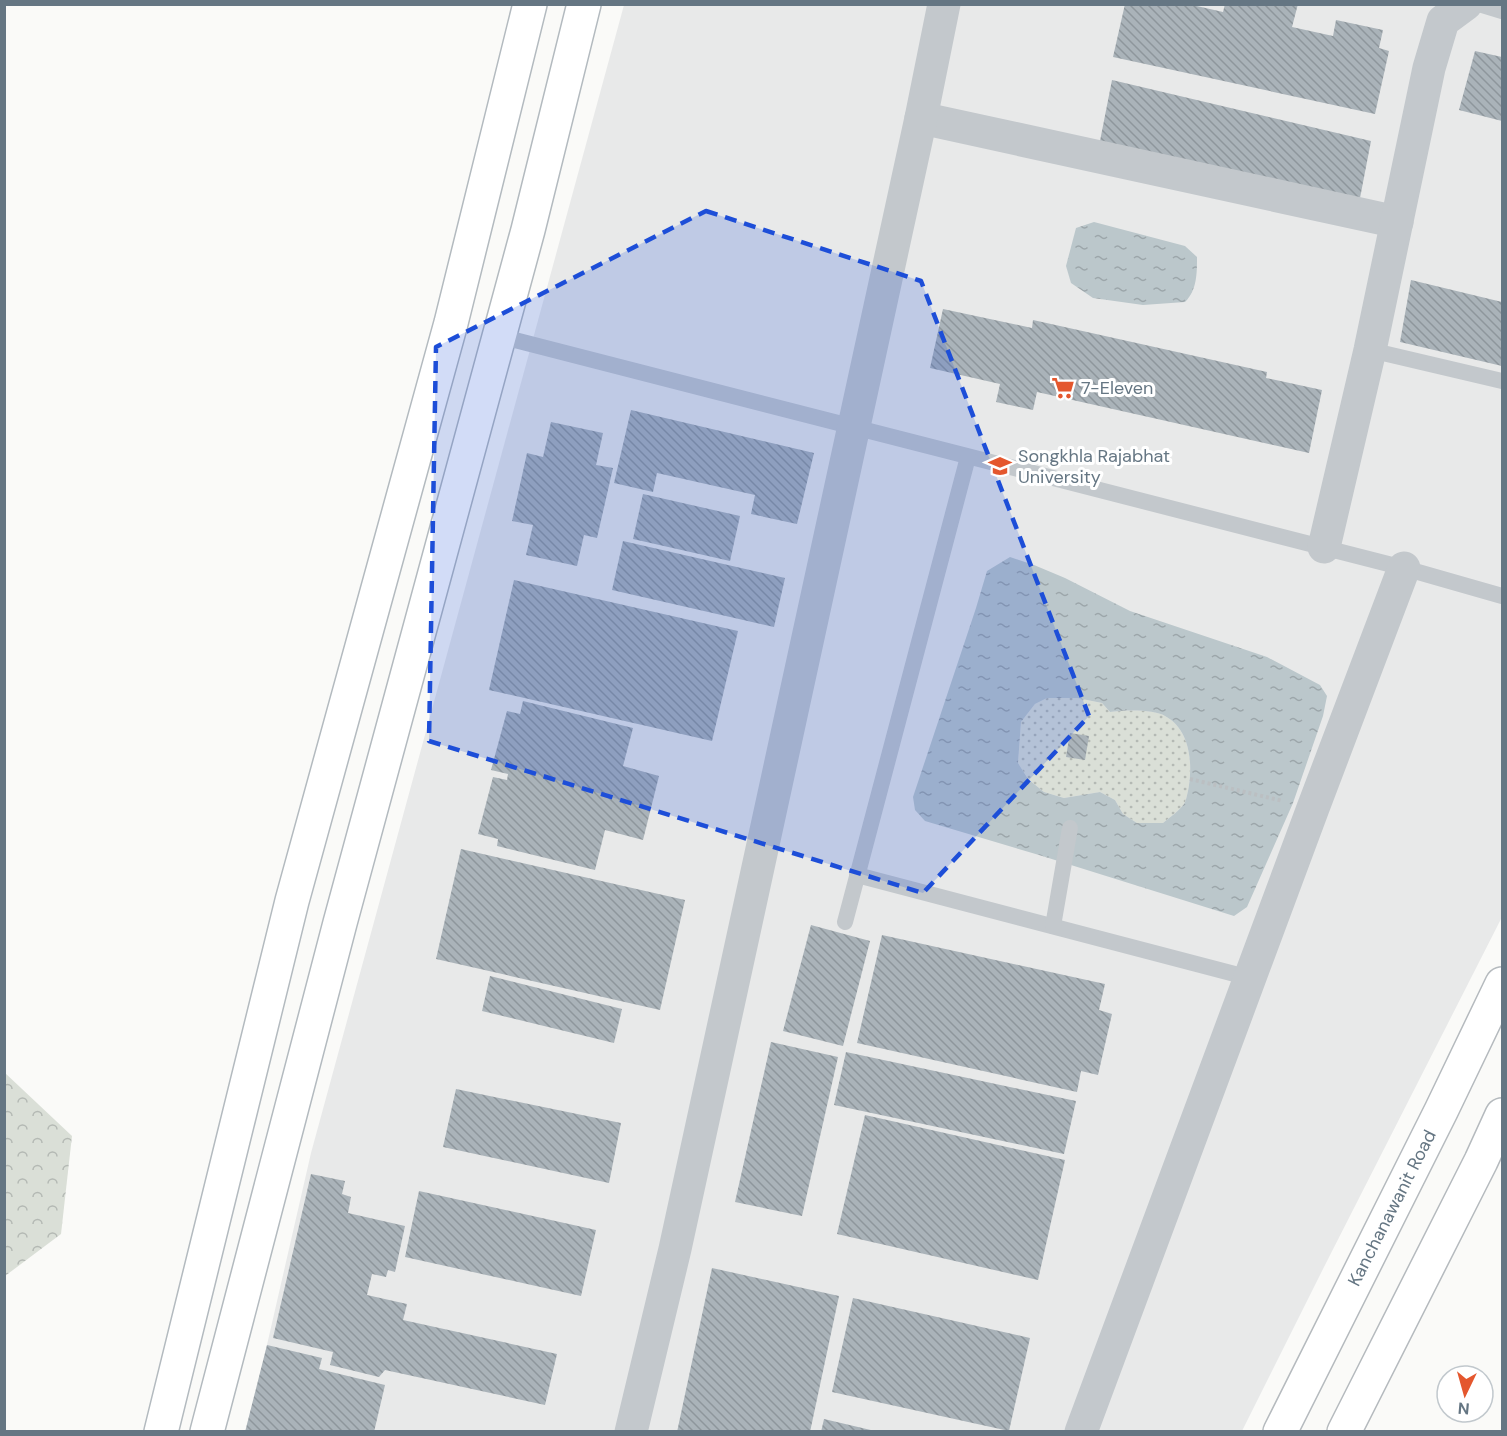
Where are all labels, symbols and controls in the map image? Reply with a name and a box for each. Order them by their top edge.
supermarket icon: 7-Eleven [1050,375,1076,401]
place label: 7-Eleven [1081,376,1153,400]
place label: Songkhla Rajabhat University [1018,444,1170,489]
school or university icon: Songkhla Rajabhat University [987,453,1013,479]
street label: Kanchanawanit Road [1342,1126,1442,1290]
north arrow [1435,1364,1495,1424]
text: N [1457,1397,1470,1419]

